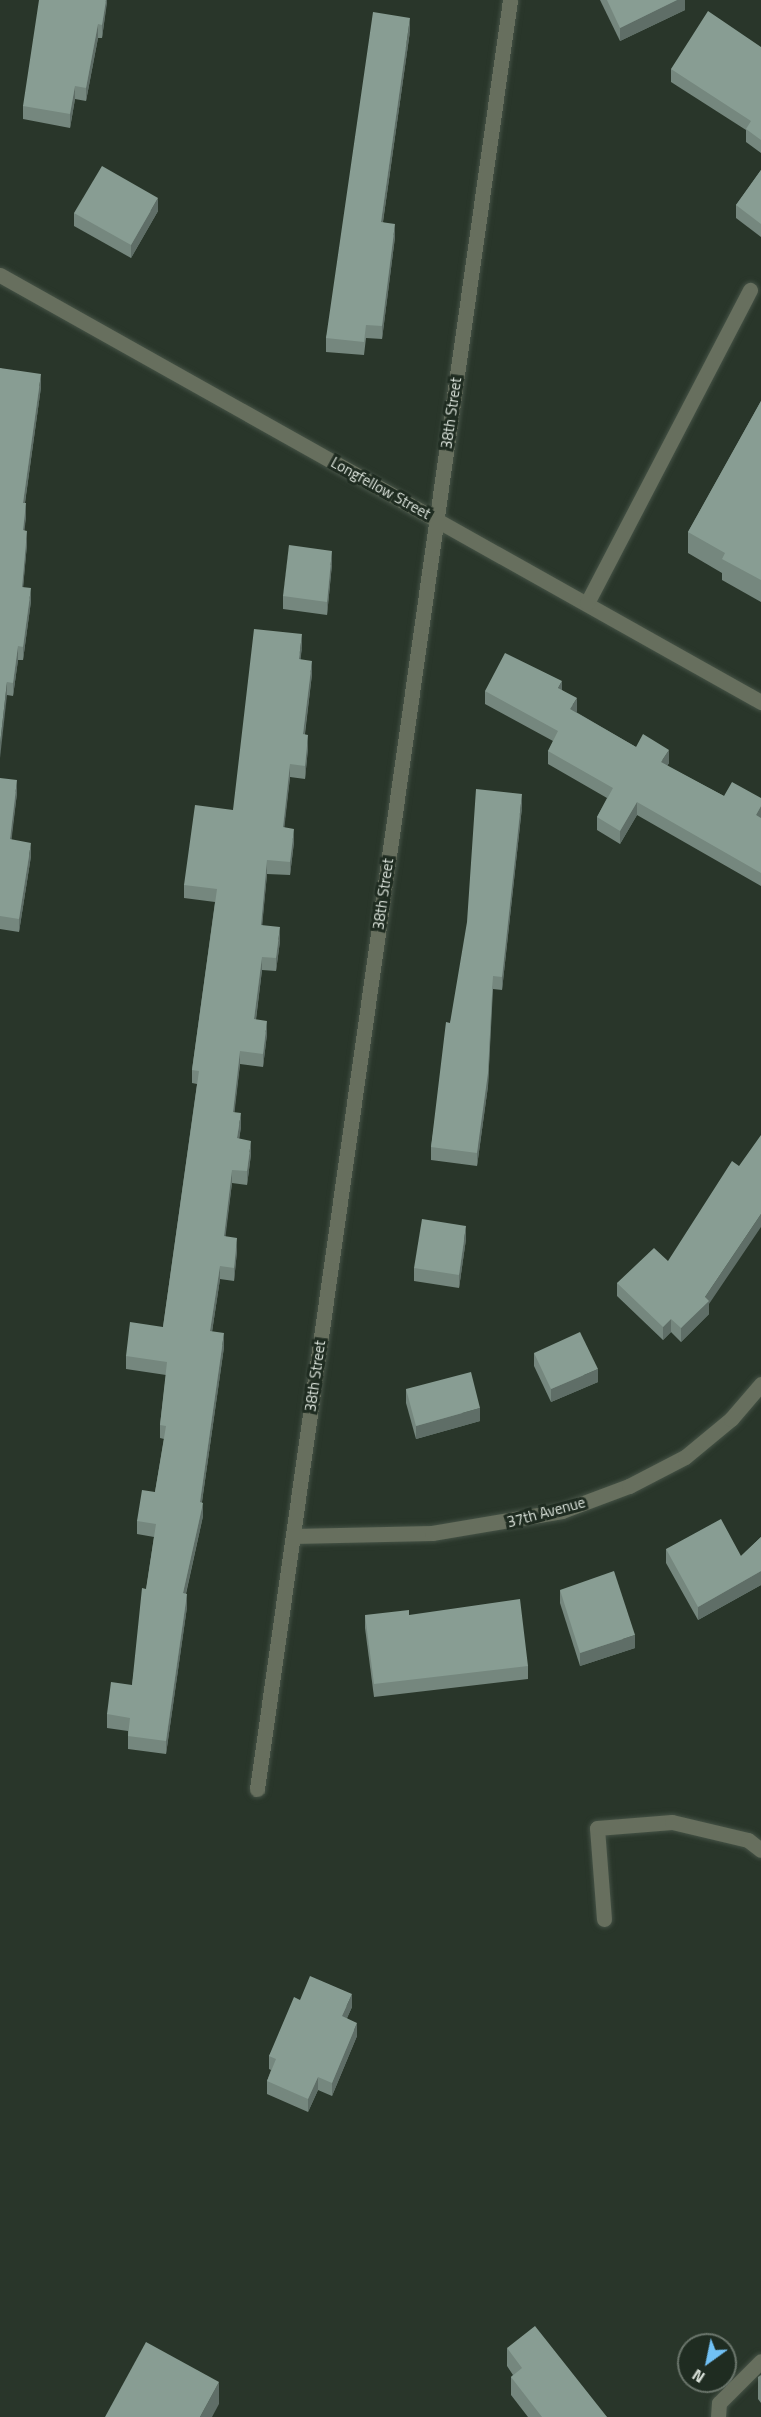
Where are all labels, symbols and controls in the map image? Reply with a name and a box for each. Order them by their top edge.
street label: 38th Street [437,376,465,450]
street label: Longfellow Street [328,453,434,523]
street label: 38th Street [369,857,397,931]
street label: 38th Street [301,1339,329,1413]
street label: 37th Avenue [505,1493,587,1531]
north arrow [677,2333,737,2393]
text: N [687,2363,709,2390]

